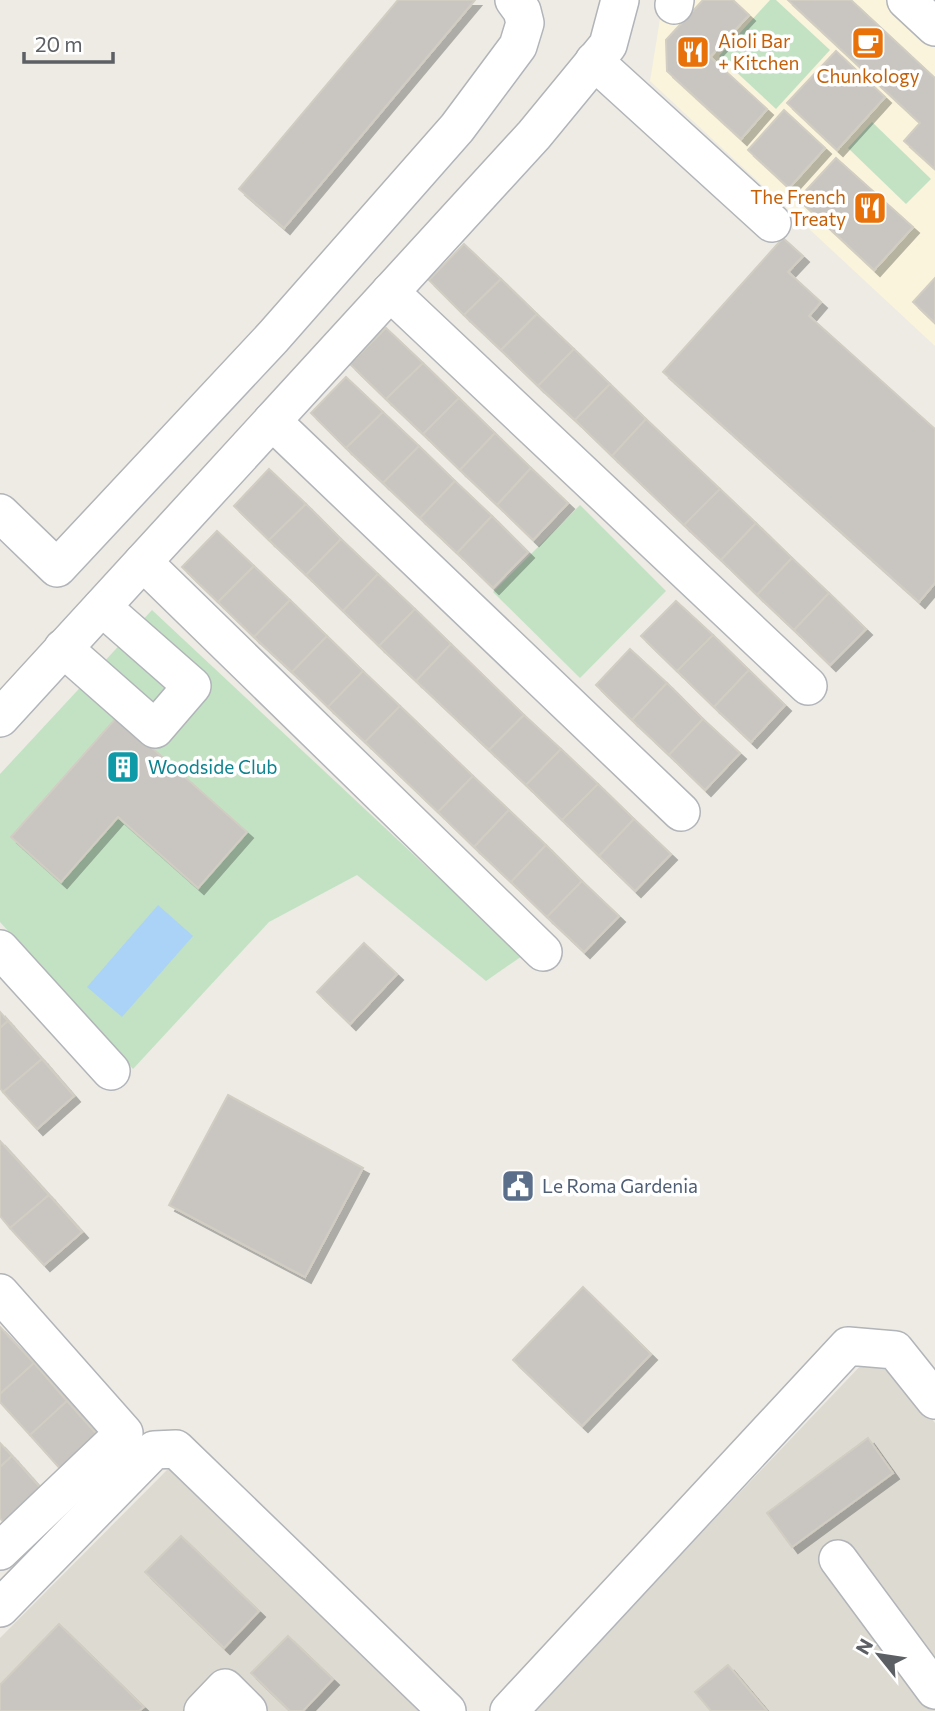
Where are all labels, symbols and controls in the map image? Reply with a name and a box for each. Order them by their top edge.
scale bar [24,21,114,65]
cafe icon: Chunkology [849,24,887,62]
place label: Aioli Bar + Kitchen [718,29,799,74]
text: 20 m [35,31,83,56]
restaurant icon: Aioli Bar + Kitchen [674,33,712,71]
place label: Chunkology [817,64,920,87]
place label: The French Treaty [750,185,846,230]
restaurant icon: The French Treaty [851,189,889,227]
building icon: Woodside Club [104,748,142,786]
place label: Woodside Club [148,755,278,778]
public building icon: Le Roma Gardenia [499,1167,537,1205]
place label: Le Roma Gardenia [542,1174,698,1197]
north arrow [844,1620,914,1690]
text: N [850,1634,877,1658]

